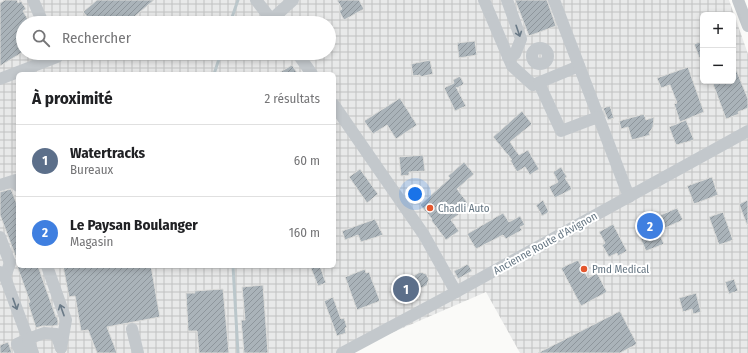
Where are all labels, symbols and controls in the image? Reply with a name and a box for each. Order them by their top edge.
map controls [700,12,736,84]
button: + [700,12,736,48]
search box [16,16,336,60]
one-way arrow [515,24,523,36]
icon: search [30,27,52,49]
text: Rechercher [62,29,131,47]
button: − [700,48,736,84]
text: À proximité [32,88,113,109]
text: 2 résultats [265,91,320,106]
text: Watertracks [70,144,145,162]
text: 1 [42,153,48,168]
text: 60 m [294,153,320,168]
text: Bureaux [70,162,113,177]
your location [405,184,425,204]
place label: Chadli Auto [438,202,490,215]
marker: Chadli Auto [425,203,435,213]
street label: Ancienne Route d'Avignon [491,209,599,277]
pin: 2 [637,211,663,241]
text: Le Paysan Boulanger [70,216,198,234]
text: 2 [42,225,48,240]
text: 160 m [289,225,320,240]
text: Magasin [70,234,113,249]
place label: Pmd Medical [592,263,649,276]
marker: Pmd Medical [579,264,589,274]
pin: 1 [393,274,419,304]
one-way arrow [12,298,20,310]
one-way arrow [58,305,66,317]

